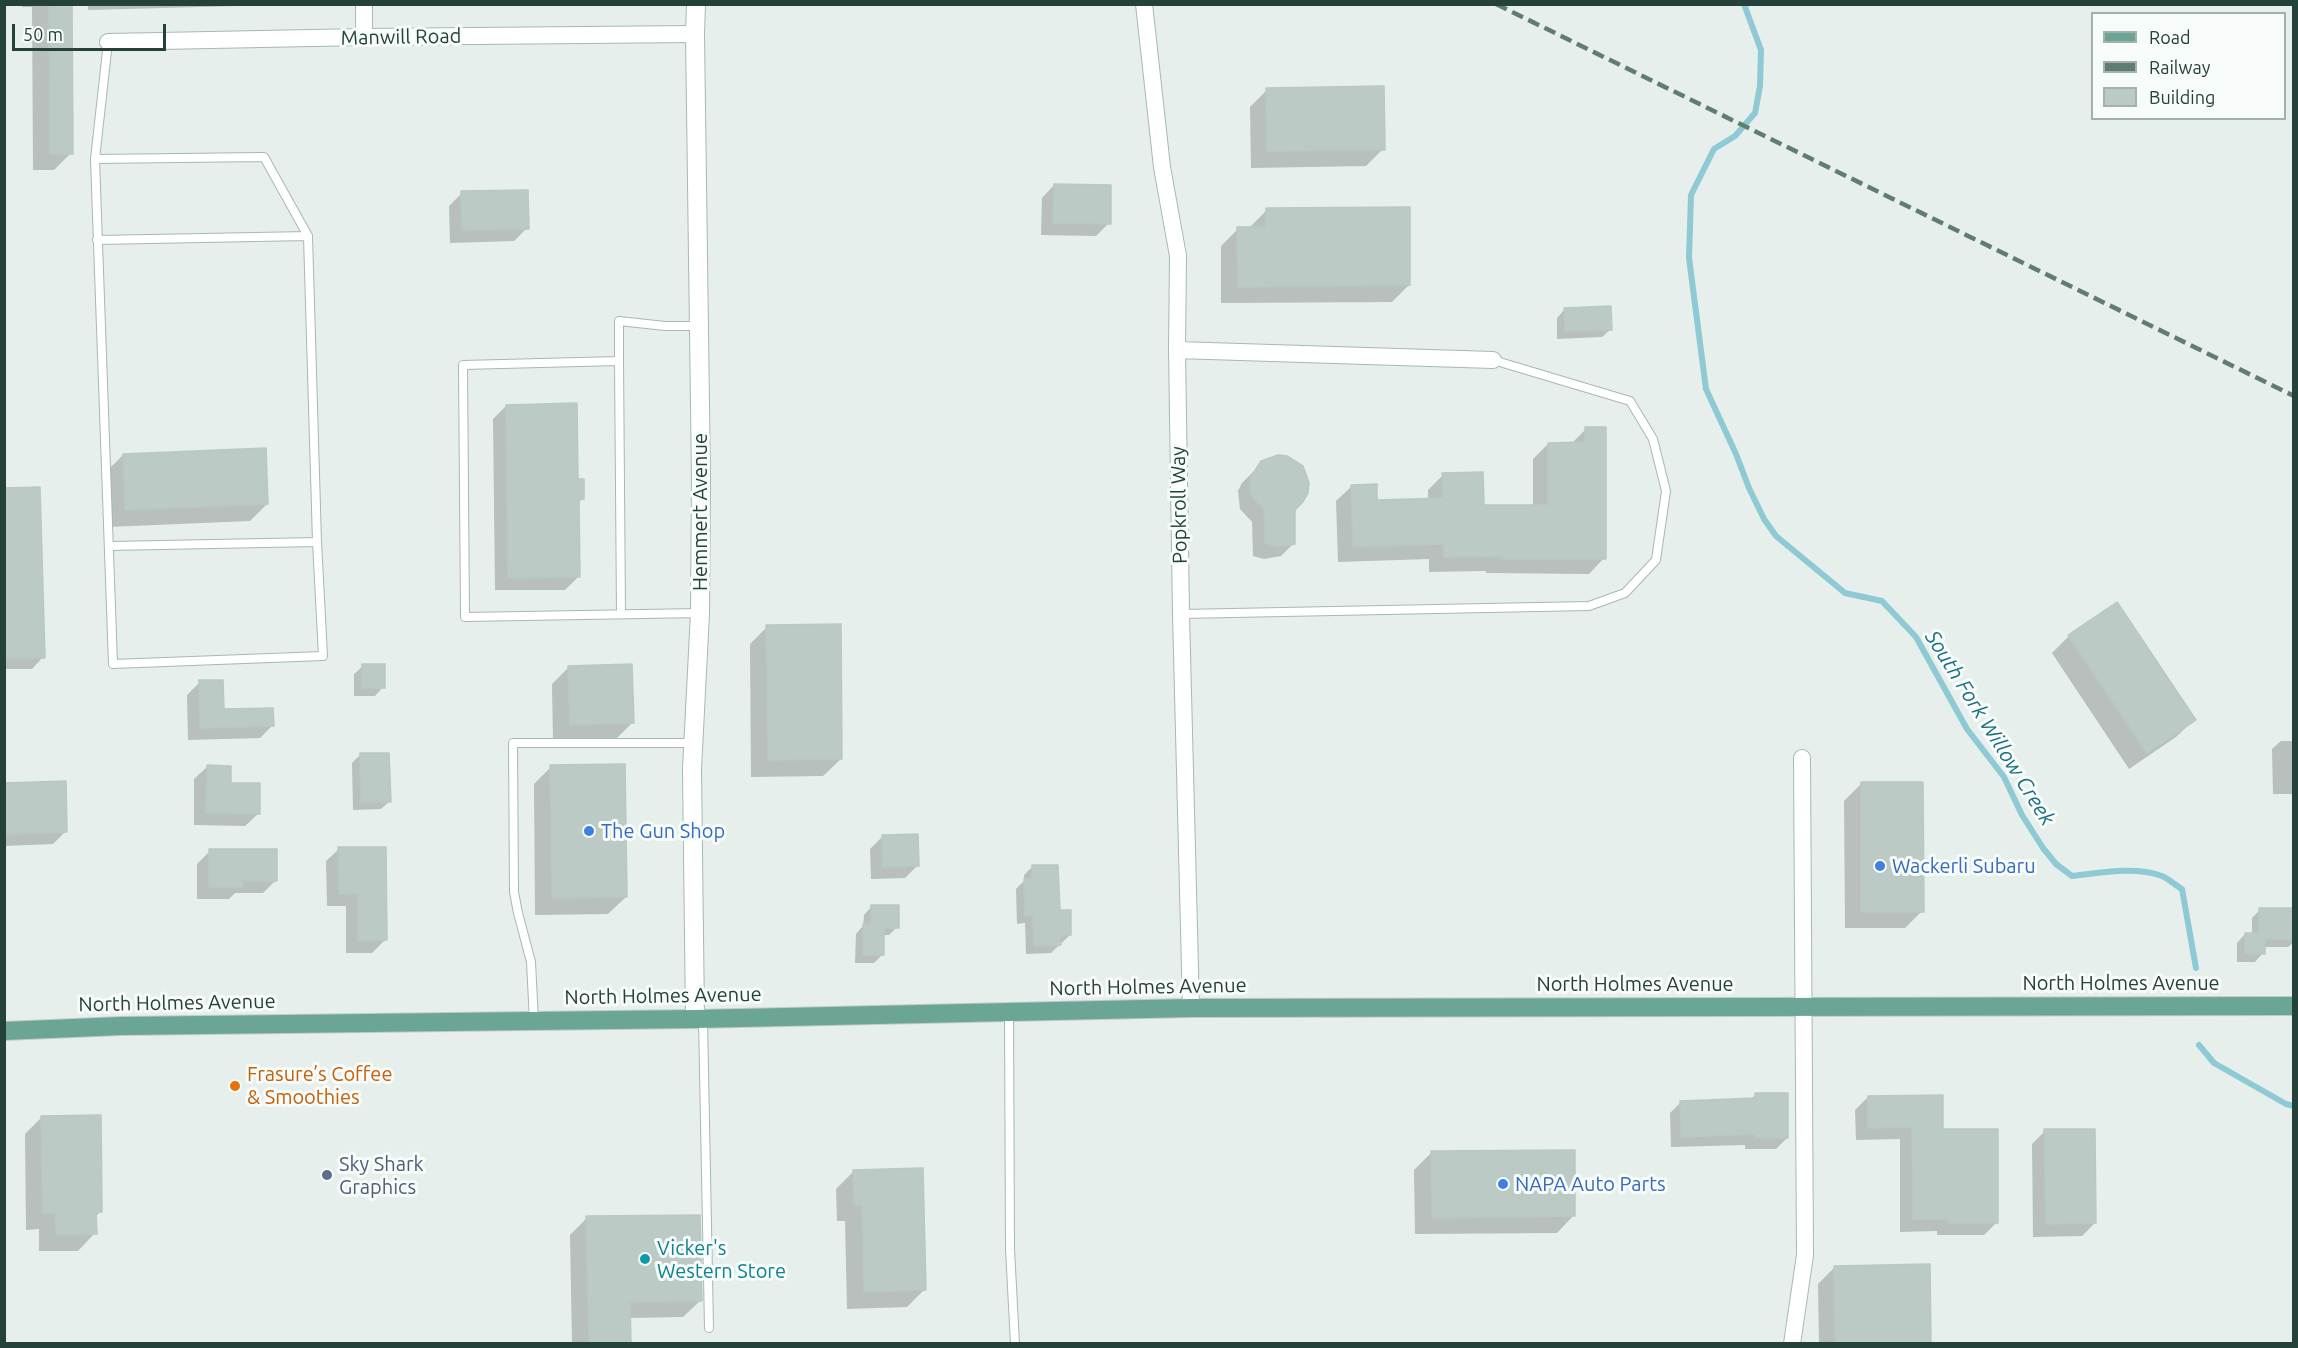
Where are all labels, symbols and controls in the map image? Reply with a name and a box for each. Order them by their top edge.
scale bar [15,12,170,50]
legend [2091,12,2286,120]
text: 50 m [23,24,63,44]
street label: Manwill Road [340,24,462,50]
text: Road [2149,27,2191,47]
text: Railway [2149,57,2210,77]
text: Building [2149,87,2215,107]
street label: Hemmert Avenue [688,433,712,591]
street label: Popkroll Way [1166,446,1192,564]
water label: South Fork Willow Creek [1920,626,2060,830]
place label: The Gun Shop [601,819,725,843]
marker: The Gun Shop [582,824,596,838]
place label: Wackerli Subaru [1892,854,2036,878]
marker: Wackerli Subaru [1873,859,1887,873]
street label: North Holmes Avenue [2022,971,2220,995]
street label: North Holmes Avenue [1536,972,1734,996]
street label: North Holmes Avenue [1049,973,1247,1001]
street label: North Holmes Avenue [564,982,762,1010]
street label: North Holmes Avenue [78,989,276,1017]
place label: Frasure’s Coffee & Smoothies [247,1062,392,1109]
marker: Frasure’s Coffee & Smoothies [228,1079,242,1093]
place label: Sky Shark Graphics [339,1152,424,1199]
marker: Sky Shark Graphics [320,1168,334,1182]
place label: NAPA Auto Parts [1515,1172,1666,1196]
marker: NAPA Auto Parts [1496,1177,1510,1191]
place label: Vicker's Western Store [657,1236,786,1283]
marker: Vicker's Western Store [638,1252,652,1266]

